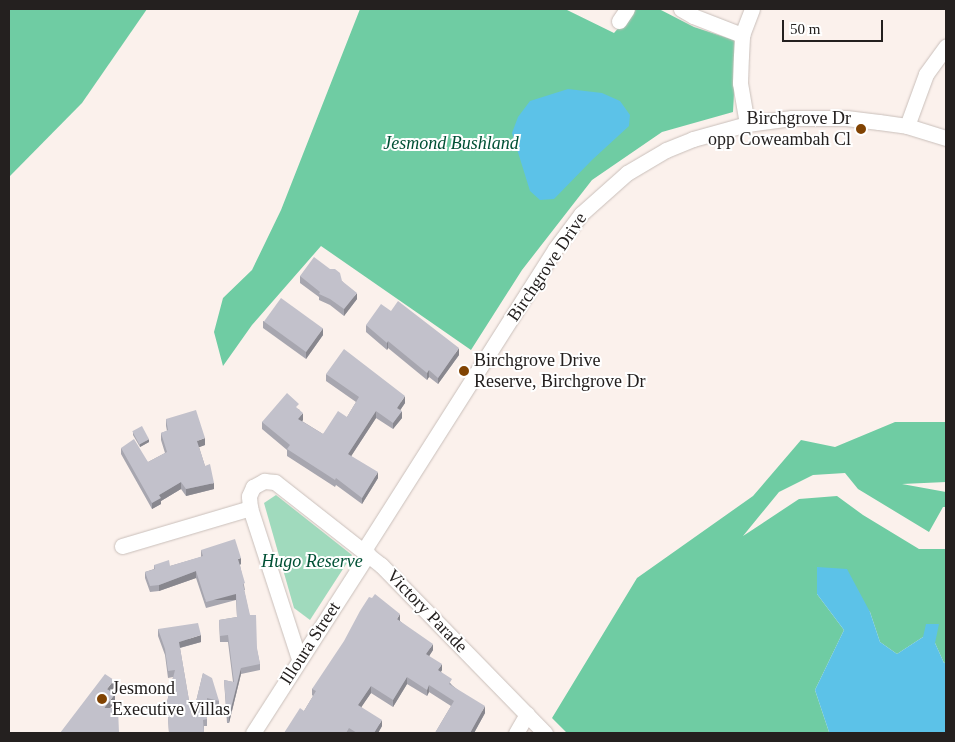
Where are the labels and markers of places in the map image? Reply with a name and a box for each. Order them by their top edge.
place label: Birchgrove Dr opp Coweambah Cl [708,108,851,150]
marker: Birchgrove Dr opp Coweambah Cl [855,123,867,135]
place label: Birchgrove Drive Reserve, Birchgrove Dr [474,350,645,392]
marker: Birchgrove Drive Reserve, Birchgrove Dr [458,365,470,377]
place label: Jesmond Executive Villas [112,678,230,721]
marker: Jesmond Executive Villas [96,693,108,705]

